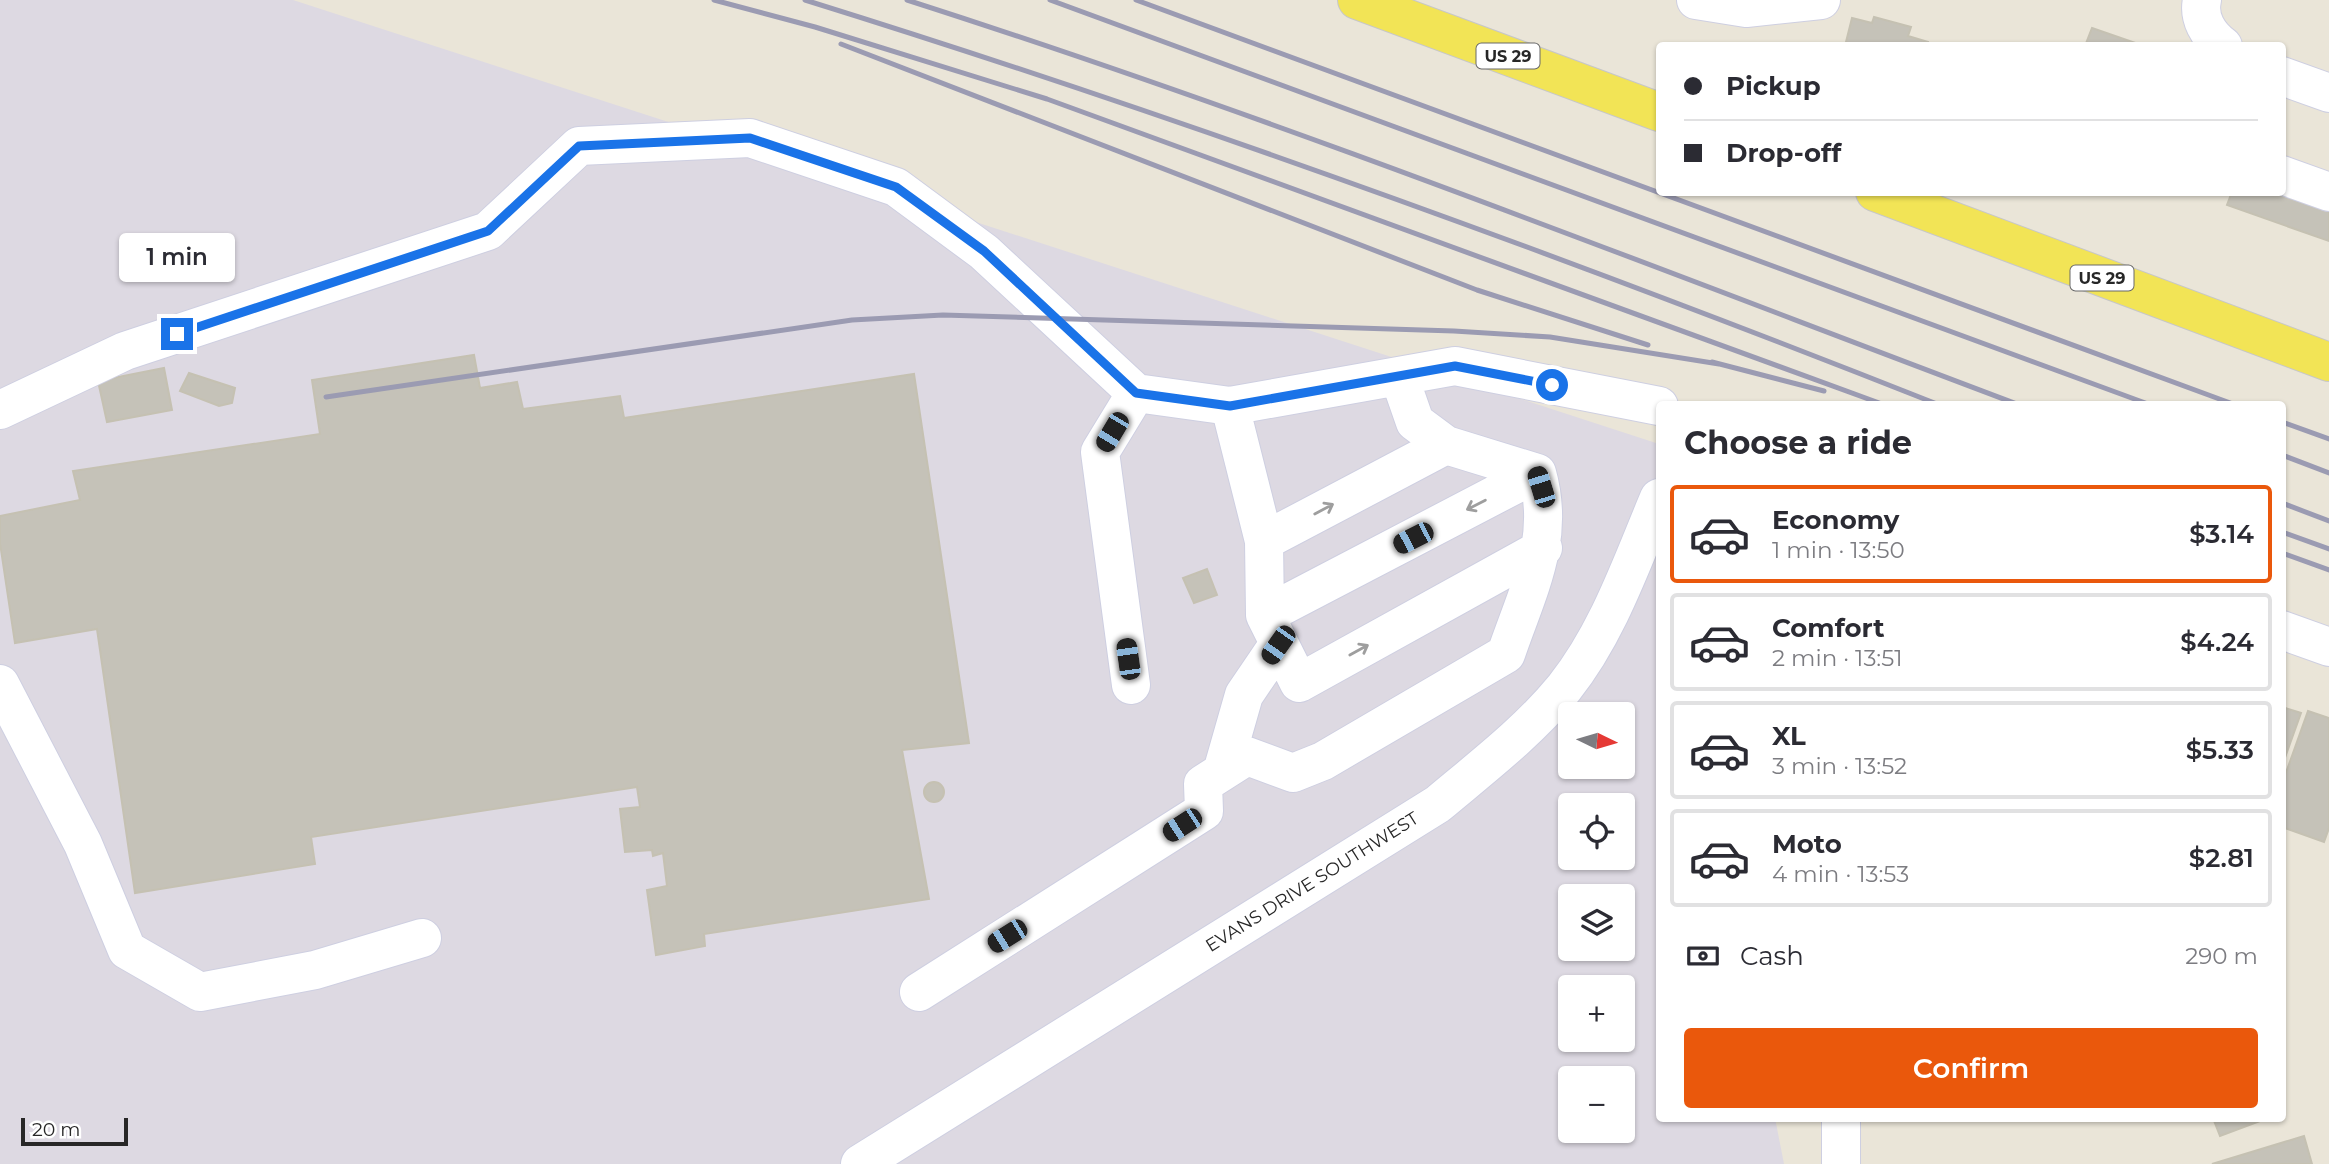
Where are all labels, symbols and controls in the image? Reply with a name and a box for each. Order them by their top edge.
road number: US 29 [1476,44,1540,68]
text: Pickup [1726,70,1821,102]
text: Drop-off [1726,137,1841,169]
callout: 1 min [119,232,235,282]
text: 1 min [146,243,208,271]
road number: US 29 [2070,266,2134,290]
route end [161,318,193,350]
route start [1536,369,1568,401]
car [1093,409,1132,455]
text: Choose a ride [1684,423,1912,462]
car [1525,464,1558,510]
one-way arrow [1466,499,1487,512]
one-way arrow [1314,502,1334,516]
icon: car [1688,503,1751,566]
text: Economy [1772,504,1899,536]
text: $3.14 [2189,518,2254,550]
car [1390,519,1437,557]
text: 1 min · 13:50 [1772,536,1905,564]
icon: car [1688,611,1751,674]
text: Comfort [1772,612,1884,644]
car [1258,622,1299,668]
text: $4.24 [2180,626,2254,658]
car [1115,637,1142,681]
one-way arrow [1348,643,1369,656]
text: 2 min · 13:51 [1772,644,1903,672]
north arrow [1558,702,1634,779]
map controls [1558,702,1635,1143]
icon: car [1688,719,1751,782]
text: XL [1772,720,1806,752]
text: $5.33 [2186,734,2254,766]
text: 3 min · 13:52 [1772,752,1907,780]
button: locate [1558,793,1635,870]
car [1159,805,1206,845]
street label: EVANS DRIVE SOUTHWEST [1201,807,1423,957]
icon: car [1688,827,1751,890]
text: Moto [1772,828,1842,860]
text: $2.81 [2189,842,2254,874]
text: 4 min · 13:53 [1772,860,1909,888]
button: layers [1558,884,1635,961]
car [984,916,1031,956]
icon: cash [1684,937,1722,975]
text: Cash [1740,940,1804,972]
text: 290 m [2185,942,2258,970]
button: + [1558,975,1635,1052]
button: Confirm [1684,1028,2258,1108]
button: − [1558,1066,1635,1143]
scale bar [21,1115,128,1147]
text: 20 m [32,1118,80,1141]

